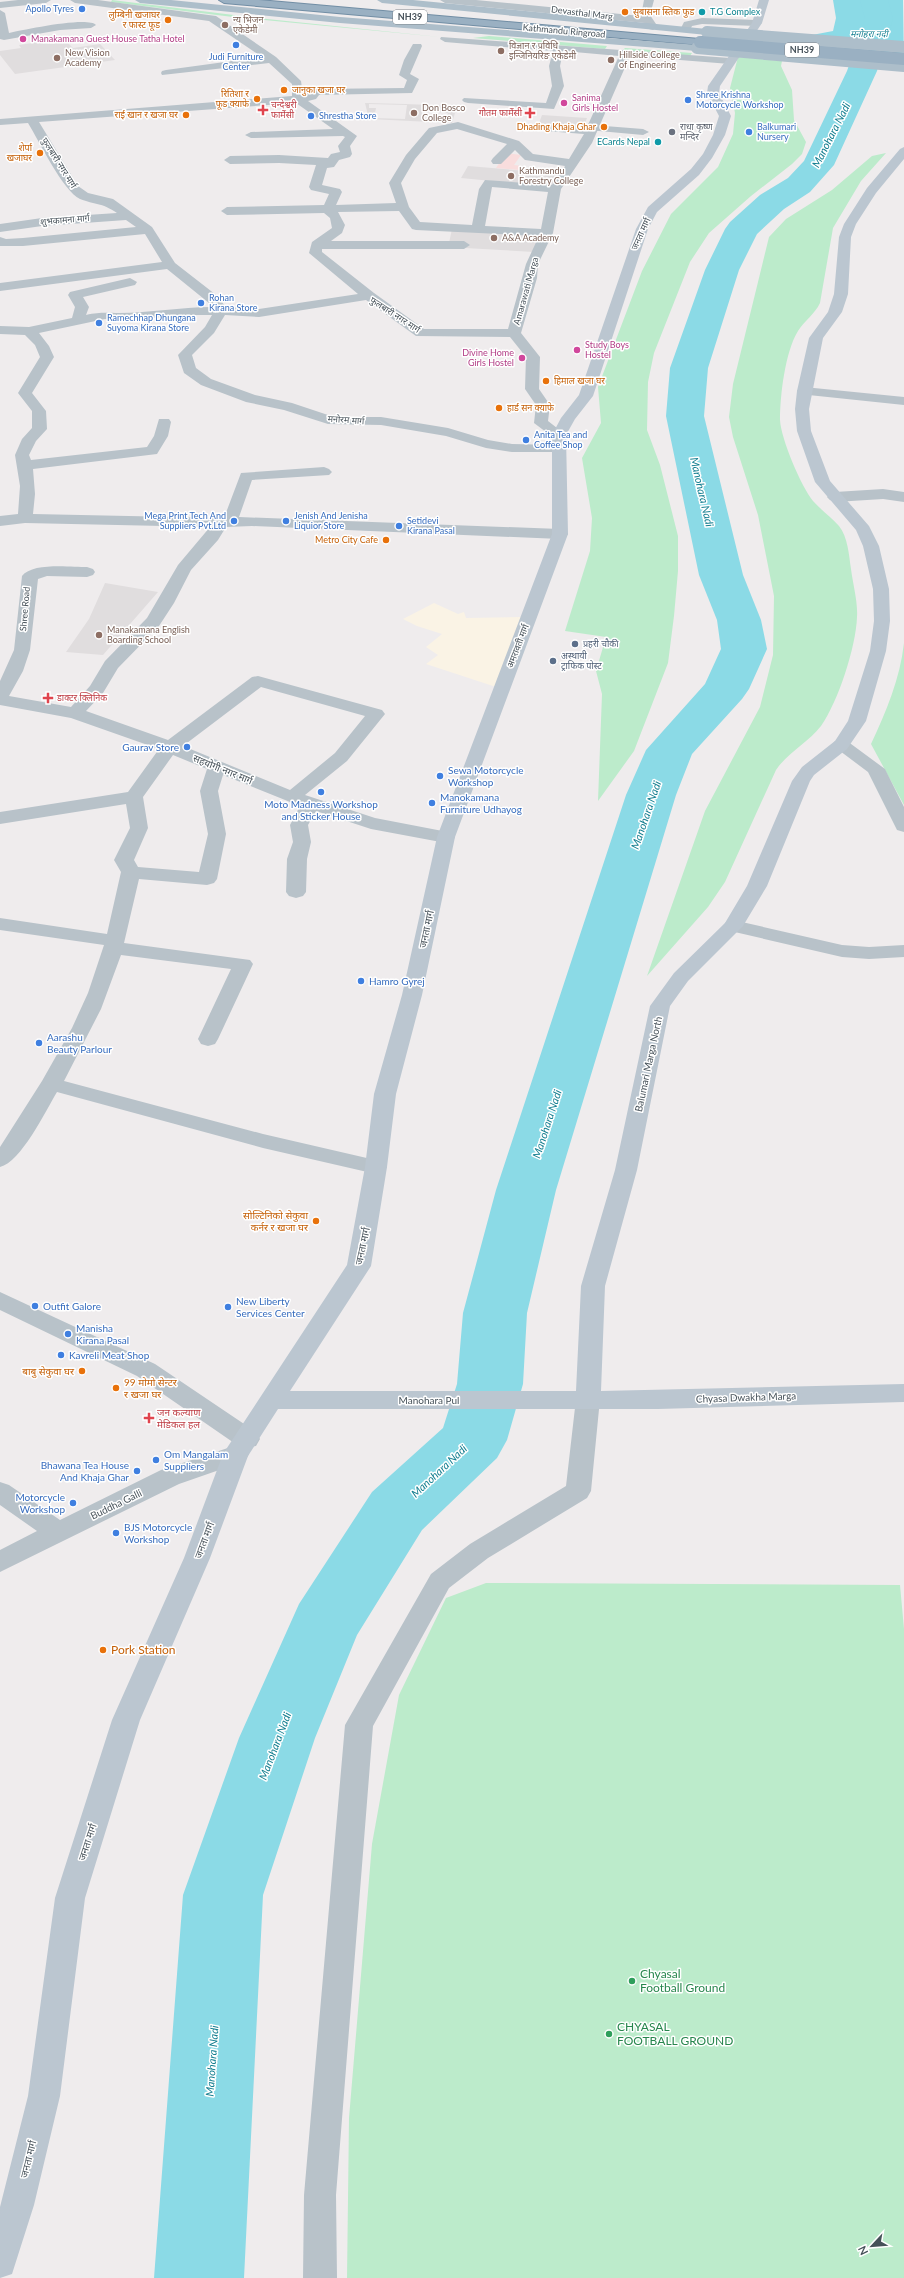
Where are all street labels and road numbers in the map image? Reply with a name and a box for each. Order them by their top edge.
street label: Devasthal Marg [551,3,614,22]
road number: NH39 [393,10,427,24]
street label: Kathmandu Ringroad [522,21,606,40]
road number: NH39 [785,43,819,57]
street label: फुलबारी नगर मार्ग [39,135,80,191]
street label: शुभकामना मार्ग [40,212,91,228]
street label: जनता मार्ग [629,215,653,252]
street label: Amarawati Marga [511,256,540,326]
street label: फुलबारी नगर मार्ग [368,294,423,336]
street label: मनोरम मार्ग [327,413,366,426]
street label: Shree Road [17,586,32,632]
street label: अमरावती मार्ग [504,622,531,669]
street label: सहयोगी नगर मार्ग [191,752,256,787]
street label: जनता मार्ग [416,908,436,949]
street label: Balumari Marga North [632,1015,664,1113]
street label: जनता मार्ग [352,1225,372,1266]
street label: Chyasa Dwakha Marga [696,1389,796,1405]
street label: Manohara Pul [399,1394,459,1406]
street label: Buddha Galli [88,1486,144,1522]
street label: जनता मार्ग [192,1519,217,1560]
street label: जनता मार्ग [75,1821,99,1862]
street label: जनता मार्ग [18,2138,39,2179]

